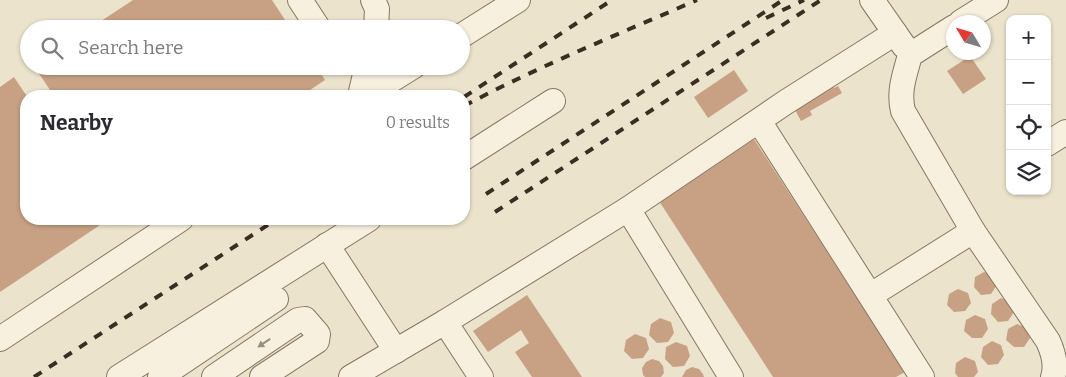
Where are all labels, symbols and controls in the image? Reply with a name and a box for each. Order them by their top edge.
north arrow [946,15,991,60]
map controls [1006,15,1051,195]
button: + [1006,15,1051,60]
search box [20,20,470,75]
icon: search [38,34,66,62]
text: Search here [78,36,183,59]
button: − [1006,60,1051,105]
button: locate [1006,105,1051,150]
text: Nearby [40,110,113,136]
text: 0 results [386,113,450,132]
button: layers [1006,150,1051,195]
one-way arrow [257,338,271,348]

